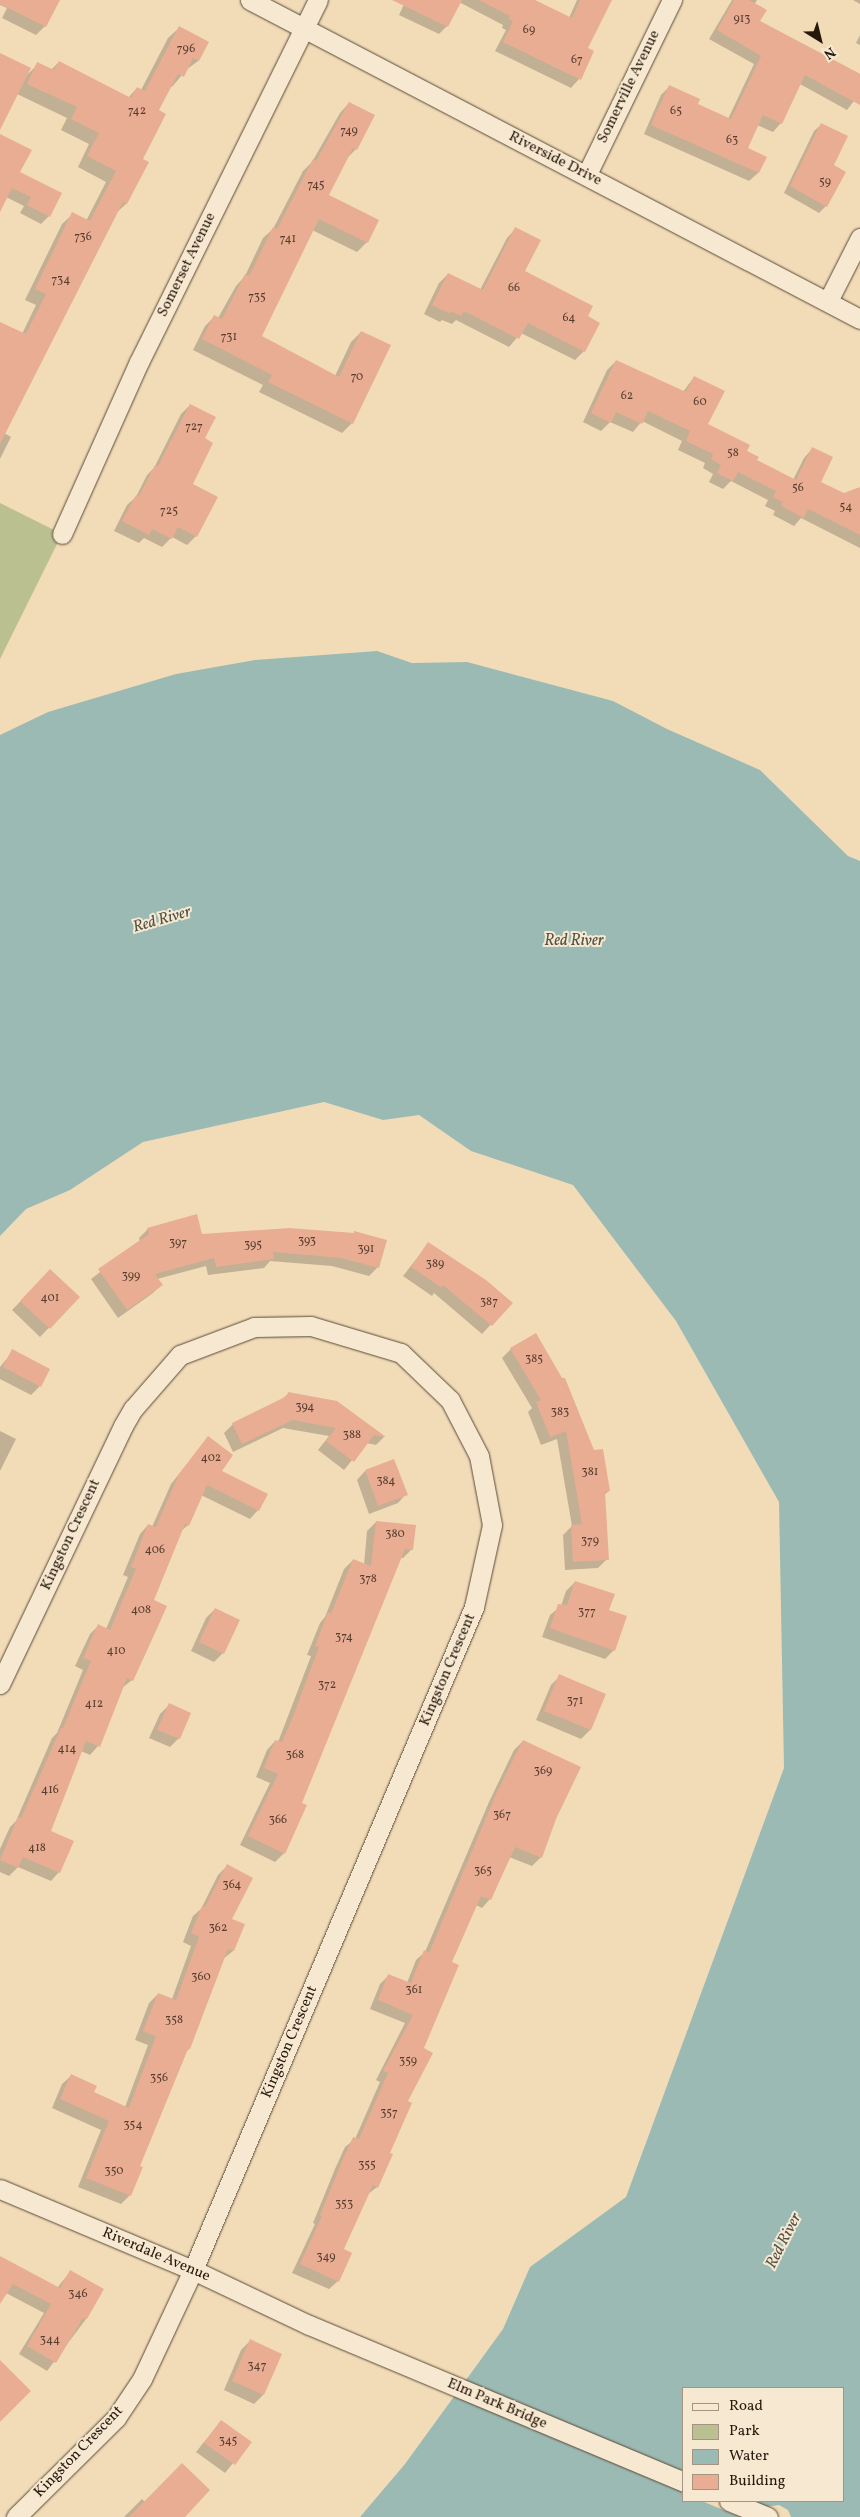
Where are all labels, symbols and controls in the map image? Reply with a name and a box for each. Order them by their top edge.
house number: 913 [733,13,751,27]
north arrow [795,15,845,65]
house number: 69 [523,24,535,38]
street label: Somerville Avenue [594,28,664,146]
text: N [819,42,839,63]
house number: 796 [177,43,195,57]
house number: 67 [571,54,583,68]
house number: 742 [128,105,146,119]
house number: 65 [670,105,682,119]
house number: 749 [340,125,358,139]
street label: Riverside Drive [505,128,605,190]
house number: 63 [726,134,738,148]
house number: 59 [819,176,831,190]
house number: 745 [307,179,325,193]
street label: Somerset Avenue [154,210,220,320]
house number: 736 [74,231,92,245]
house number: 741 [280,233,296,247]
house number: 734 [52,274,70,288]
house number: 66 [508,282,520,296]
house number: 735 [248,291,266,305]
house number: 64 [563,312,575,326]
house number: 731 [221,331,237,345]
house number: 70 [351,371,363,385]
house number: 62 [621,390,633,404]
house number: 60 [693,396,707,410]
house number: 727 [185,421,203,435]
house number: 58 [727,447,739,461]
house number: 56 [792,482,804,496]
house number: 54 [840,501,852,515]
house number: 725 [160,505,178,519]
water label: Red River [131,903,193,937]
water label: Red River [544,931,604,951]
house number: 393 [298,1235,316,1249]
house number: 397 [169,1237,187,1251]
house number: 395 [244,1239,262,1253]
house number: 391 [358,1243,374,1257]
house number: 389 [426,1258,444,1272]
house number: 399 [122,1270,140,1284]
house number: 401 [41,1292,59,1306]
house number: 387 [480,1296,498,1310]
house number: 385 [525,1353,543,1367]
house number: 394 [295,1401,315,1415]
house number: 383 [551,1406,569,1420]
house number: 388 [343,1429,361,1443]
house number: 402 [201,1452,221,1466]
house number: 381 [582,1466,598,1480]
house number: 384 [376,1475,396,1489]
street label: Kingston Crescent [37,1477,105,1593]
house number: 380 [385,1528,405,1542]
house number: 379 [581,1535,599,1549]
house number: 406 [145,1544,165,1558]
house number: 378 [359,1573,377,1587]
house number: 408 [131,1604,151,1618]
house number: 377 [578,1606,596,1620]
street label: Kingston Crescent [416,1611,480,1729]
house number: 374 [335,1631,353,1645]
house number: 410 [106,1645,126,1659]
house number: 372 [318,1679,336,1693]
house number: 371 [567,1695,583,1709]
house number: 412 [85,1698,103,1712]
house number: 414 [58,1743,76,1757]
house number: 368 [286,1749,304,1763]
house number: 369 [534,1765,552,1779]
house number: 416 [41,1784,59,1798]
house number: 367 [493,1809,511,1823]
house number: 366 [269,1814,287,1828]
house number: 418 [28,1842,46,1856]
house number: 365 [474,1865,492,1879]
house number: 364 [222,1879,242,1893]
house number: 362 [209,1922,227,1936]
house number: 360 [191,1971,211,1985]
street label: Kingston Crescent [258,1983,322,2101]
house number: 361 [406,1984,422,1998]
house number: 358 [165,2014,183,2028]
house number: 359 [399,2055,417,2069]
house number: 356 [150,2072,168,2086]
house number: 357 [380,2107,398,2121]
house number: 354 [123,2119,143,2133]
house number: 355 [358,2159,376,2173]
house number: 350 [105,2165,123,2179]
house number: 353 [335,2198,353,2212]
water label: Red River [762,2210,806,2272]
street label: Riverdale Avenue [99,2224,213,2286]
house number: 349 [316,2251,336,2265]
house number: 346 [68,2288,88,2302]
house number: 344 [40,2334,60,2348]
house number: 347 [247,2360,267,2374]
street label: Elm Park Bridge [444,2375,550,2433]
legend [682,2387,845,2502]
text: Road [729,2396,763,2417]
street label: Kingston Crescent [31,2402,127,2502]
text: Park [729,2421,760,2442]
house number: 345 [219,2435,237,2449]
text: Water [729,2446,769,2467]
text: Building [729,2471,785,2492]

